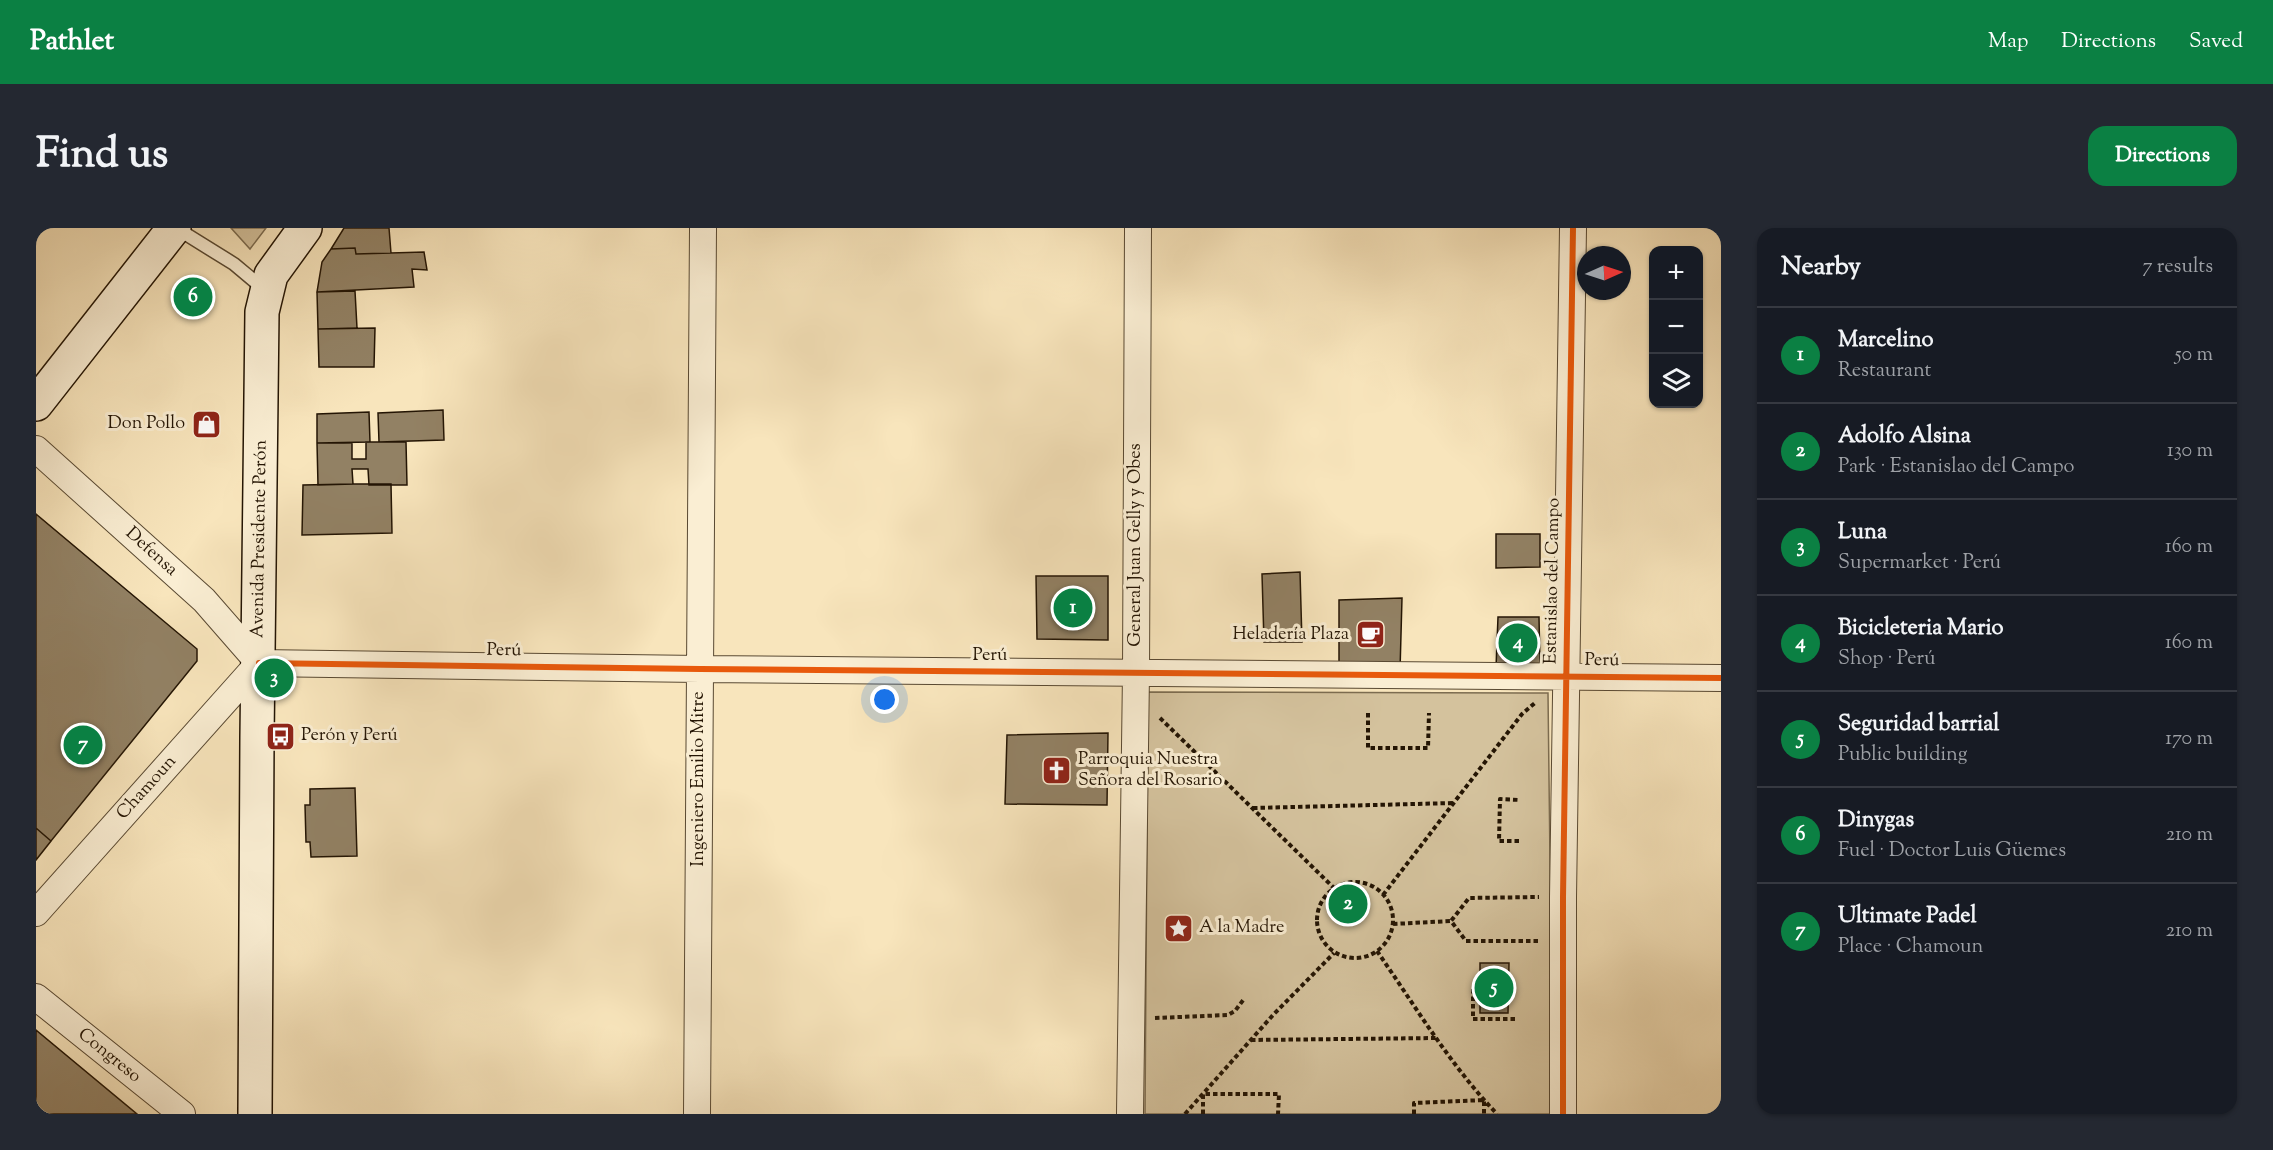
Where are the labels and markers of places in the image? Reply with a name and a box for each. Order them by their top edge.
pin: 6 [174,274,212,320]
shop icon: Don Pollo [190,408,222,440]
place label: Don Pollo [108,411,185,437]
pin: 1 [1054,586,1092,631]
cafe icon: Heladería Plaza [1354,619,1386,651]
pin: 4 [1498,620,1538,666]
place label: Heladería Plaza [1232,622,1349,648]
pin: 3 [254,656,294,700]
bus stop icon: Perón y Perú [264,720,296,752]
pin: 7 [64,722,102,768]
place label: Perón y Perú [301,723,398,749]
place label: Parroquia Nuestra Señora del Rosario [1078,747,1223,794]
church icon: Parroquia Nuestra Señora del Rosario [1041,754,1073,786]
pin: 2 [1328,882,1368,926]
place icon: A la Madre [1162,912,1194,944]
place label: A la Madre [1199,915,1284,941]
pin: 5 [1474,966,1514,1011]

